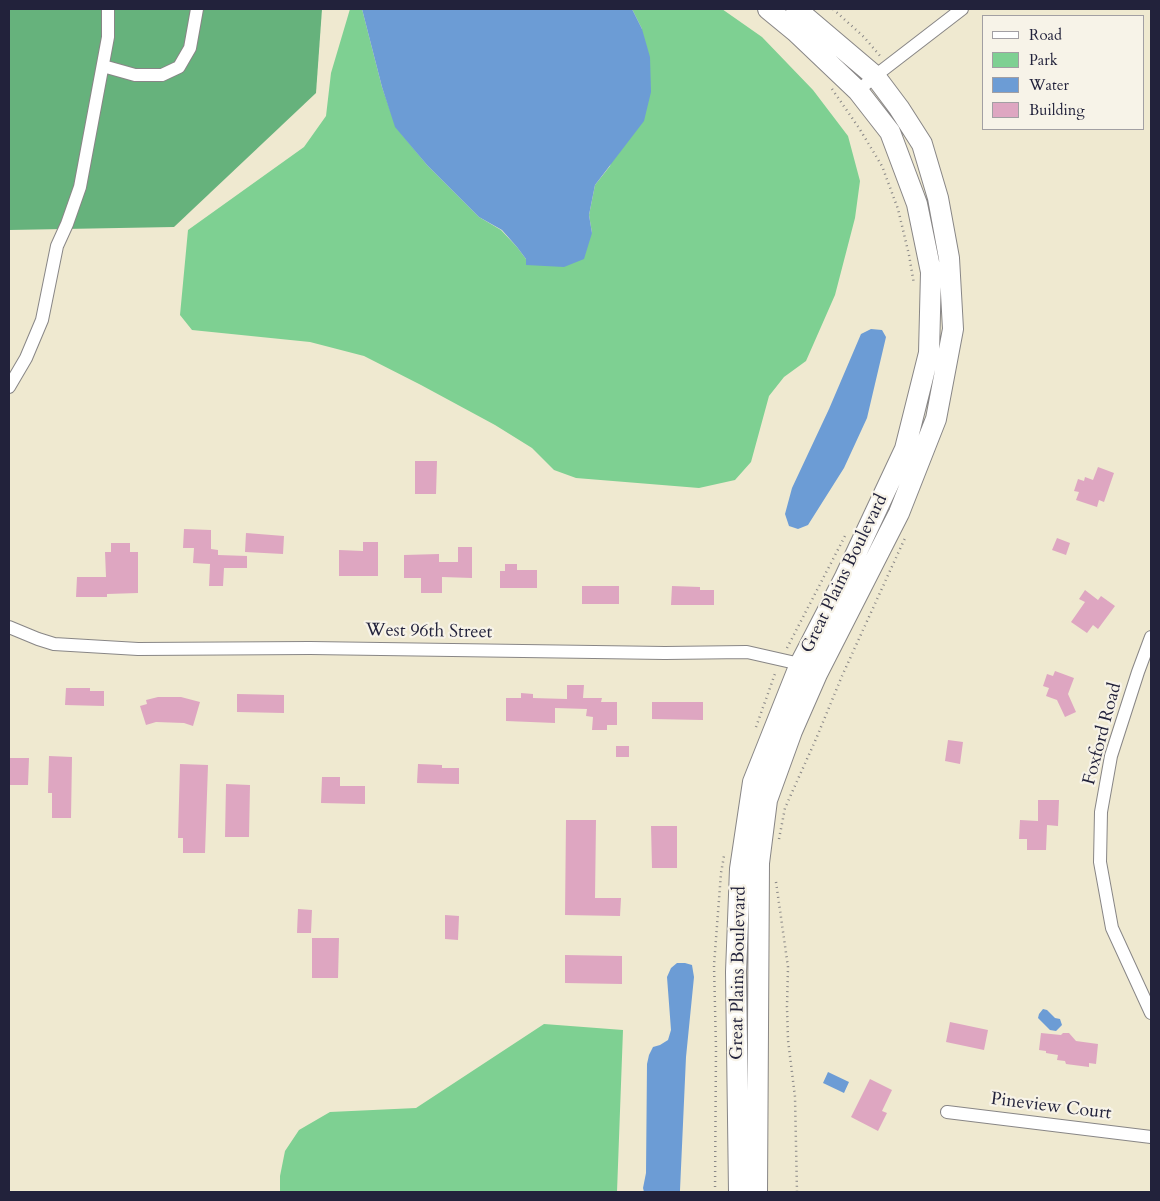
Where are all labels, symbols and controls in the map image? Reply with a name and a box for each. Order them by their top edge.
legend [982,15,1145,130]
text: Road [1029,25,1062,45]
text: Park [1029,50,1058,70]
text: Water [1029,75,1069,95]
text: Building [1029,100,1085,120]
street label: Great Plains Boulevard [797,491,893,657]
street label: West 96th Street [365,620,493,644]
street label: Foxford Road [1079,681,1127,787]
street label: Great Plains Boulevard [727,886,751,1060]
street label: Pineview Court [989,1089,1113,1125]

